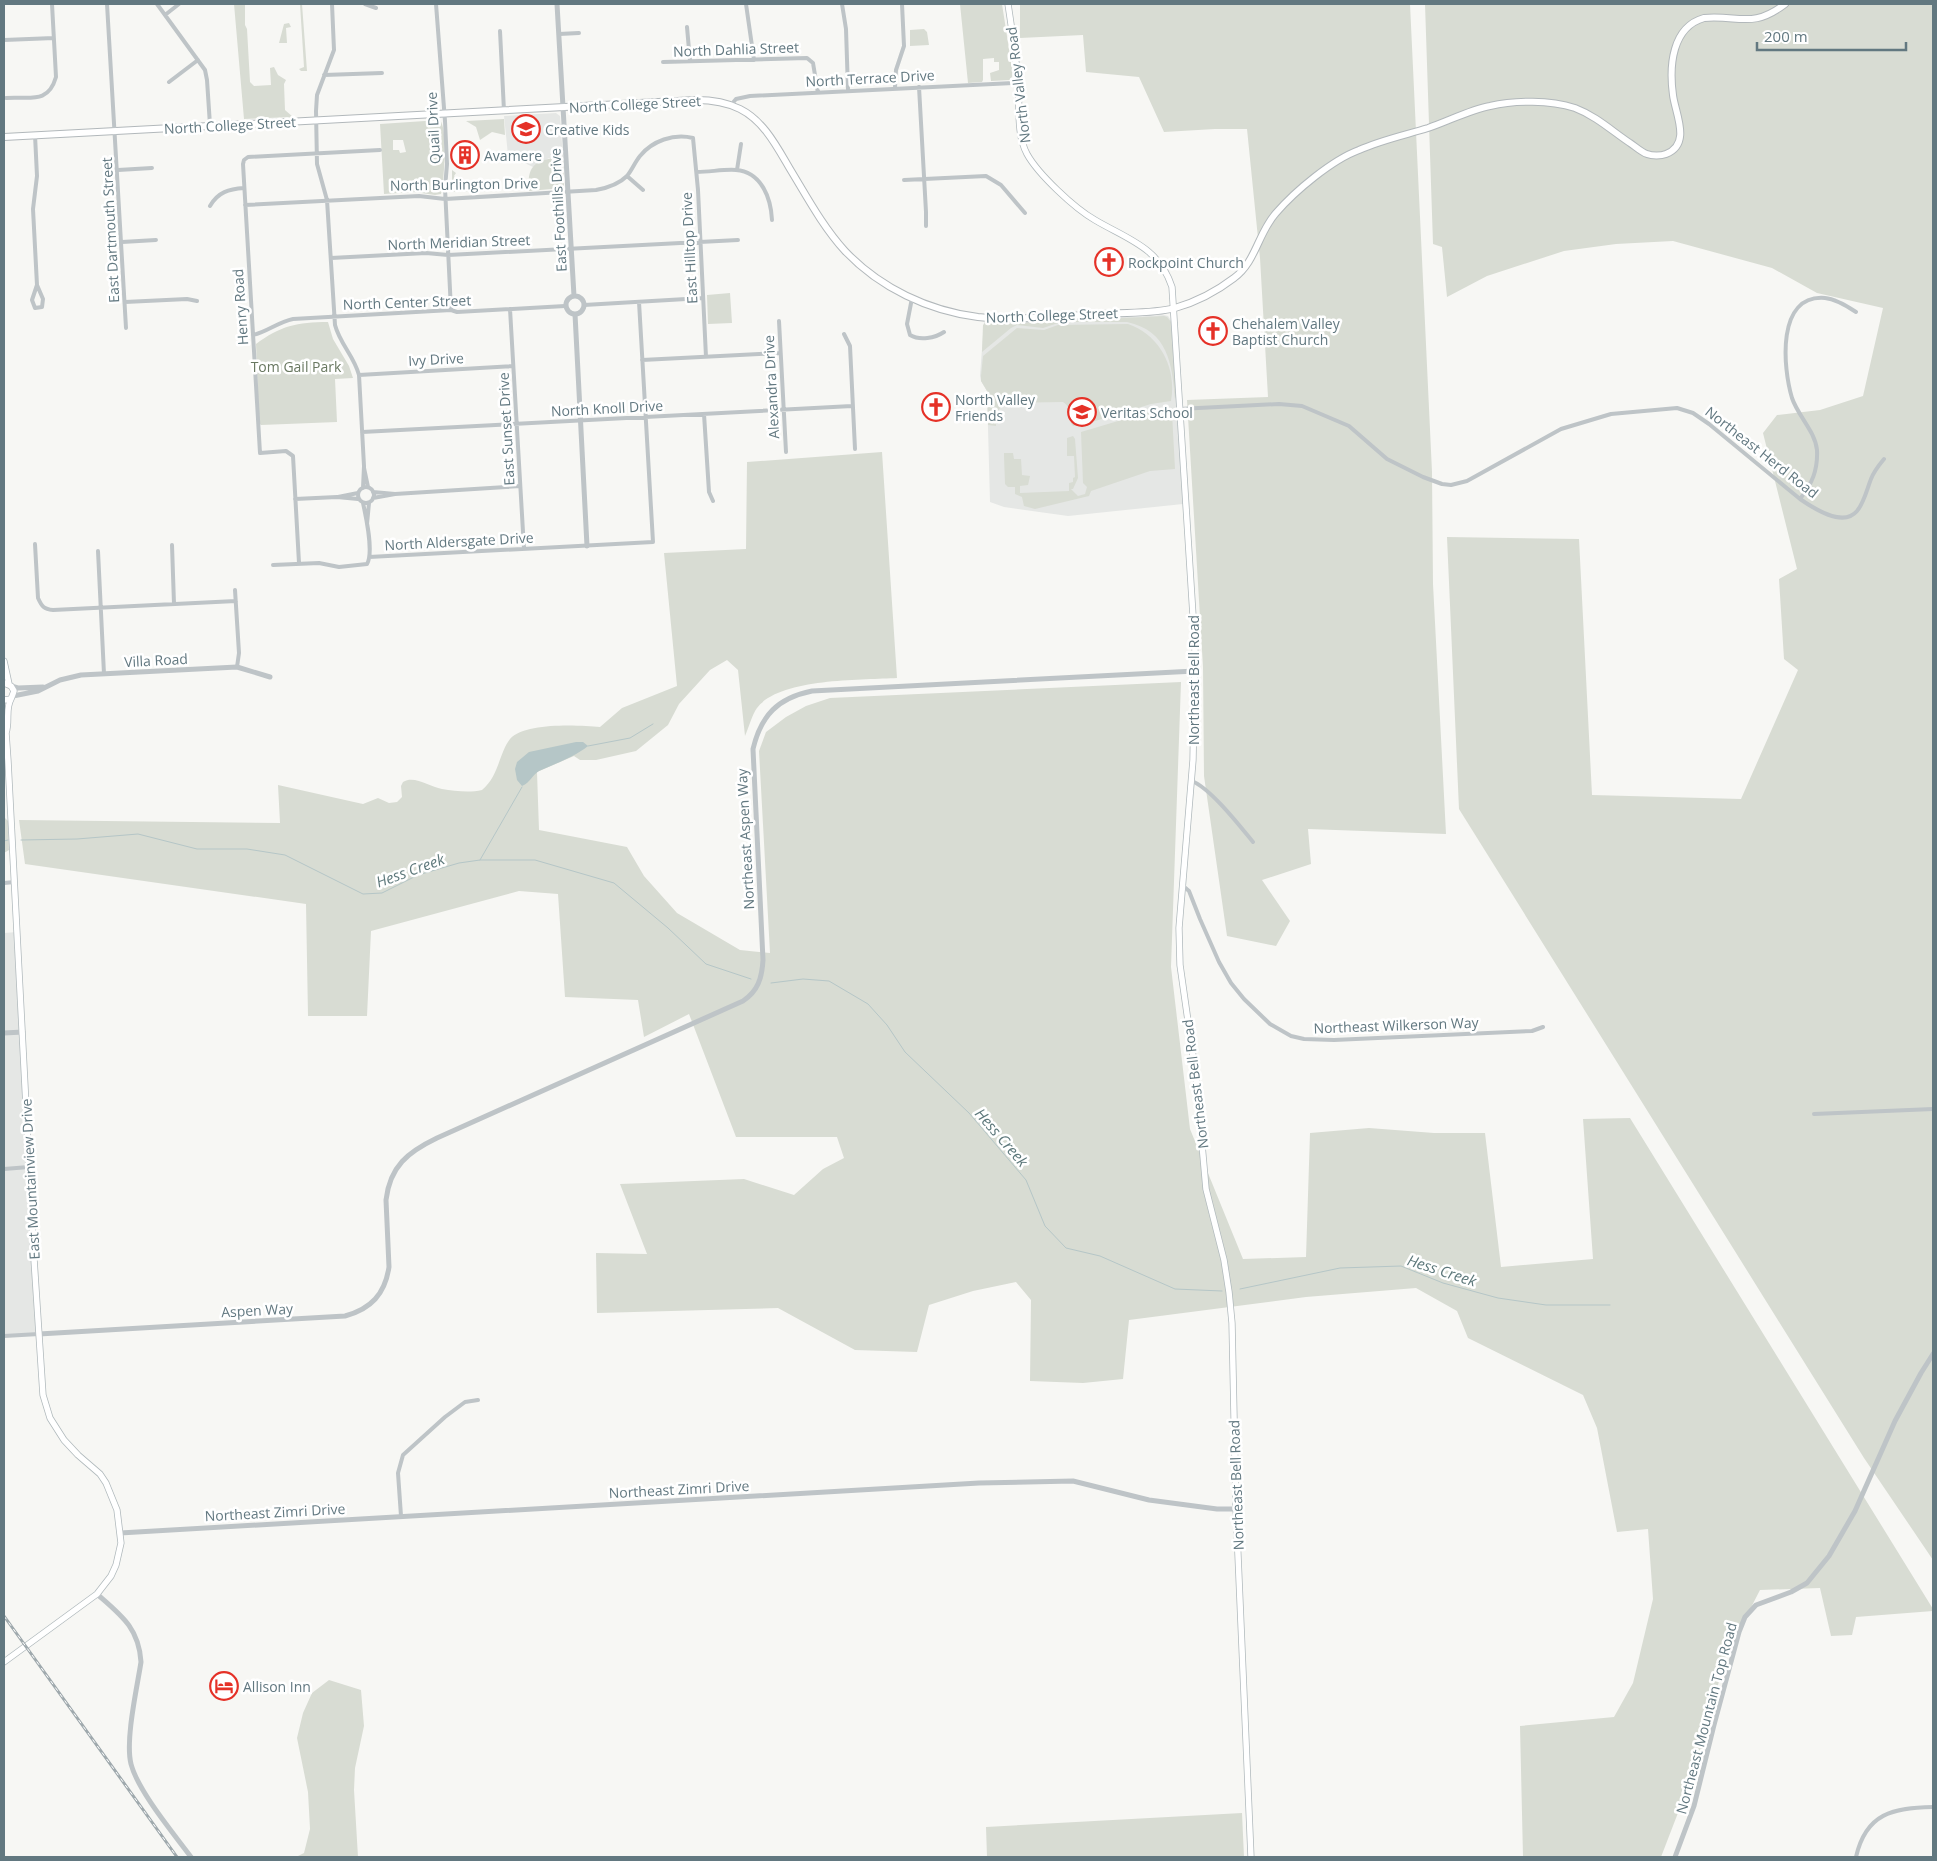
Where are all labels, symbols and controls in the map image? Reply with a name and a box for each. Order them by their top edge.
scale bar [1757,20,1906,52]
street label: North Valley Road [1001,26,1035,144]
text: 200 m [1764,26,1808,46]
street label: North Dahlia Street [673,37,799,61]
street label: North Terrace Drive [805,65,935,91]
street label: Quail Drive [422,91,444,165]
street label: North College Street [568,91,702,117]
street label: North College Street [163,112,297,138]
school or university icon: Creative Kids [511,114,541,144]
place label: Creative Kids [545,120,630,139]
building icon: Avamere [450,140,480,170]
place label: Avamere [484,146,542,165]
street label: East Foothills Drive [545,148,571,272]
street label: East Dartmouth Street [97,157,123,303]
street label: North Burlington Drive [390,173,538,195]
street label: East Hilltop Drive [677,192,701,304]
street label: North Meridian Street [387,230,531,254]
church icon: Rockpoint Church [1094,247,1124,277]
place label: Rockpoint Church [1128,253,1244,272]
street label: Henry Road [228,268,252,346]
street label: North Center Street [342,290,472,314]
street label: North College Street [986,303,1118,327]
place label: Chehalem Valley Baptist Church [1232,314,1341,349]
church icon: Chehalem Valley Baptist Church [1198,316,1228,346]
street label: Alexandra Drive [759,334,783,439]
street label: Ivy Drive [408,348,465,370]
park label: Tom Gail Park [251,357,342,376]
street label: East Sunset Drive [494,372,518,486]
place label: North Valley Friends [955,390,1036,425]
church icon: North Valley Friends [921,392,951,422]
street label: North Knoll Drive [550,396,664,420]
school or university icon: Veritas School [1067,397,1097,427]
street label: Northeast Herd Road [1701,402,1823,502]
place label: Veritas School [1101,403,1193,422]
street label: North Aldersgate Drive [384,528,534,554]
street label: Northeast Bell Road [1184,615,1203,745]
street label: Villa Road [124,649,188,671]
street label: Northeast Aspen Way [732,767,758,910]
water label: Hess Creek [373,848,448,892]
street label: Northeast Wilkerson Way [1313,1013,1480,1037]
street label: Northeast Bell Road [1178,1018,1212,1150]
street label: East Mountainview Drive [16,1098,44,1260]
water label: Hess Creek [971,1103,1033,1171]
water label: Hess Creek [1405,1249,1480,1291]
street label: Aspen Way [221,1299,294,1321]
street label: Northeast Bell Road [1224,1420,1248,1550]
street label: Northeast Zimri Drive [608,1476,750,1502]
street label: Northeast Zimri Drive [204,1499,346,1525]
street label: Northeast Mountain Top Road [1671,1620,1741,1816]
hotel icon: Allison Inn [209,1671,239,1701]
place label: Allison Inn [243,1677,311,1696]

